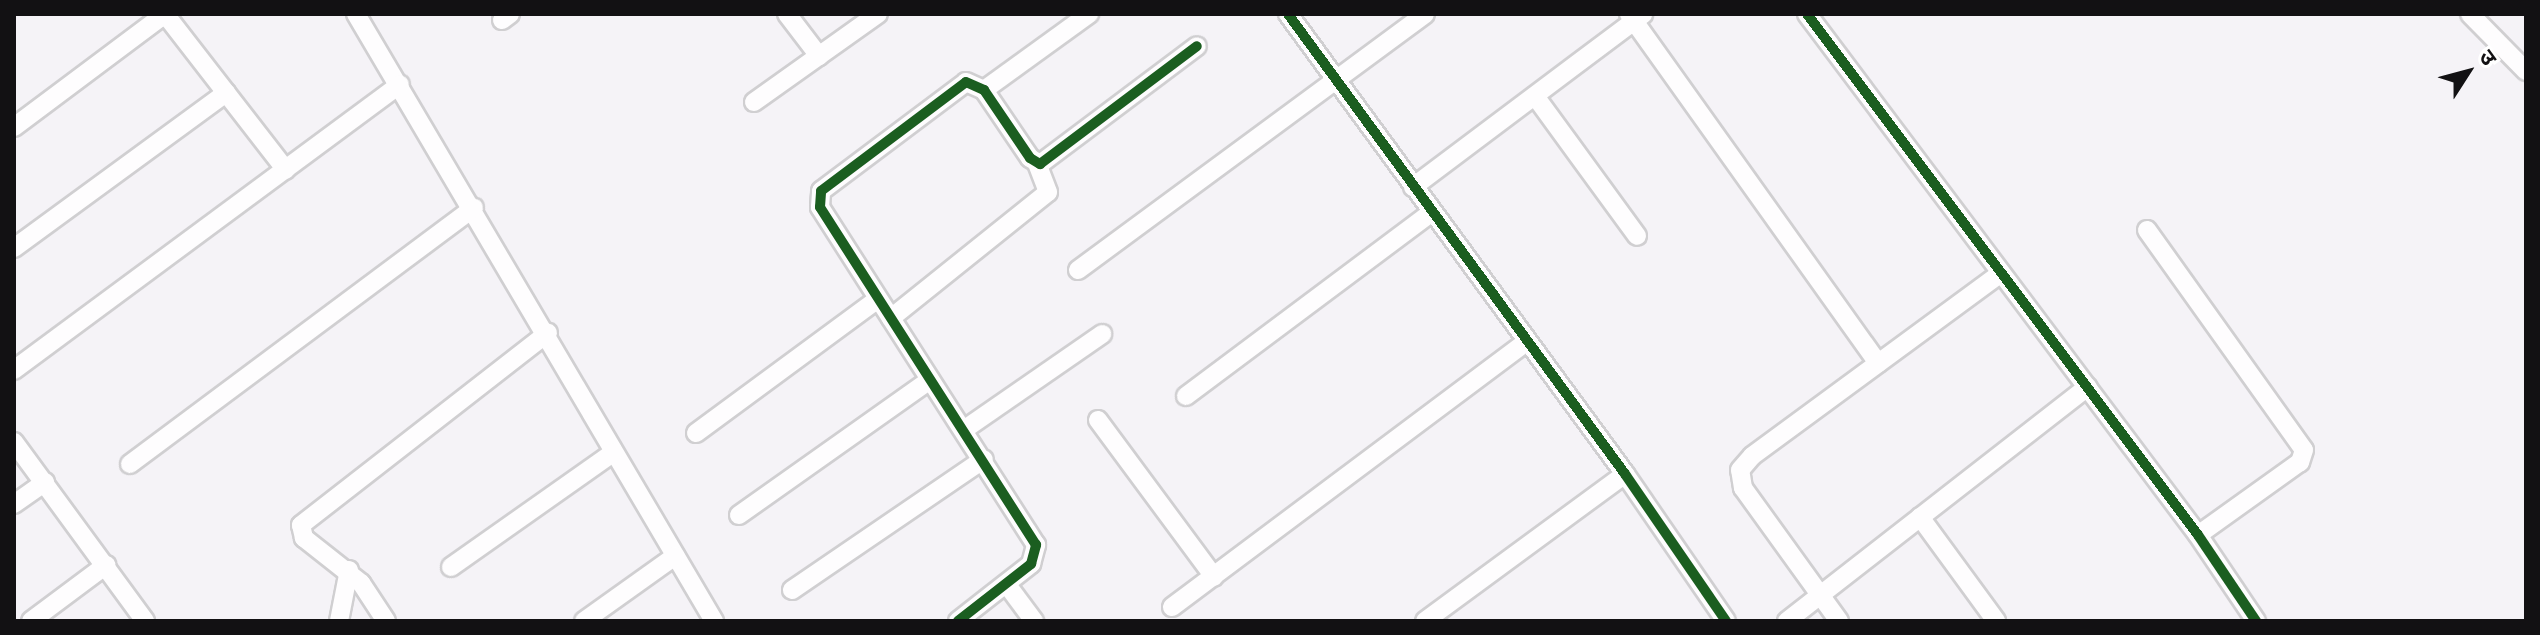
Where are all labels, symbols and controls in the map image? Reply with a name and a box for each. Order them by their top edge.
north arrow [2428,32,2508,112]
text: उ [2473,44,2503,71]

